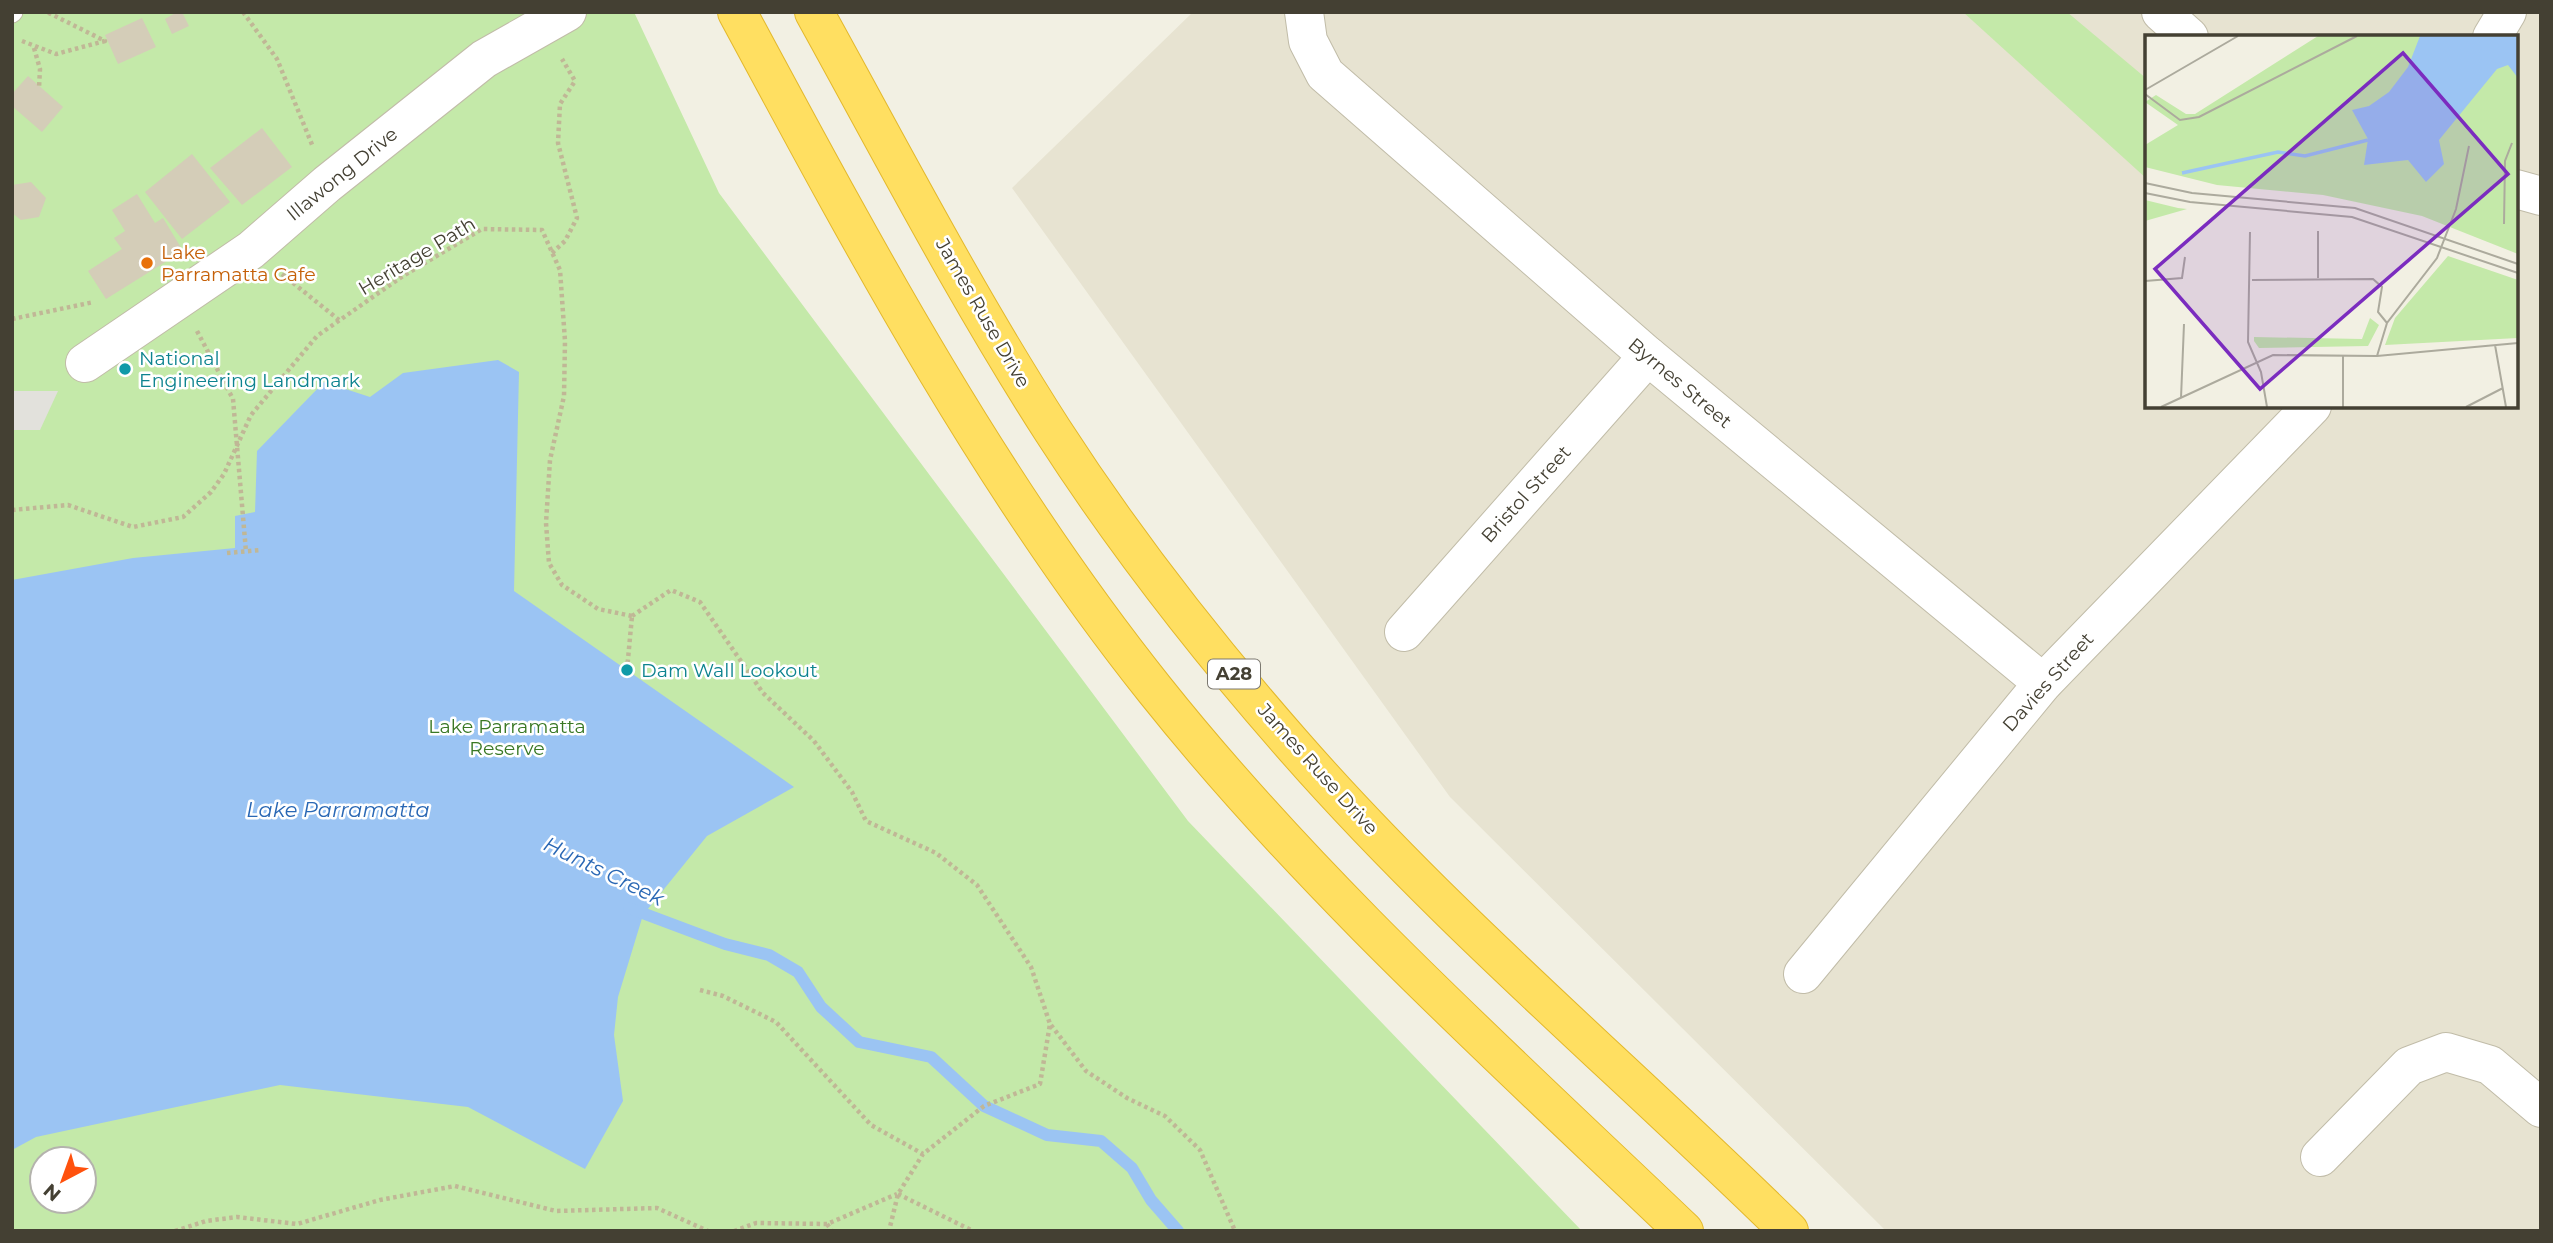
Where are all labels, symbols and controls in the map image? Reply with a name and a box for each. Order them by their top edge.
inset map [2145,35,2518,408]
street label: Illawong Drive [282,122,402,226]
street label: Heritage Path [354,212,480,300]
street label: James Ruse Drive [930,233,1035,392]
place label: Lake Parramatta Cafe [161,241,316,286]
marker: Lake Parramatta Cafe [139,255,155,271]
street label: Byrnes Street [1624,333,1737,433]
place label: National Engineering Landmark [139,347,361,392]
marker: National Engineering Landmark [117,361,133,377]
street label: Bristol Street [1476,440,1576,547]
street label: Davies Street [1998,628,2099,736]
place label: Dam Wall Lookout [641,659,818,682]
road number: A28 [1208,660,1260,688]
marker: Dam Wall Lookout [619,662,635,678]
street label: James Ruse Drive [1252,698,1383,839]
park label: Lake Parramatta Reserve [428,715,586,760]
water label: Lake Parramatta [246,797,430,822]
water label: Hunts Creek [540,831,670,912]
north arrow [28,1145,98,1215]
text: N [39,1179,66,1206]

